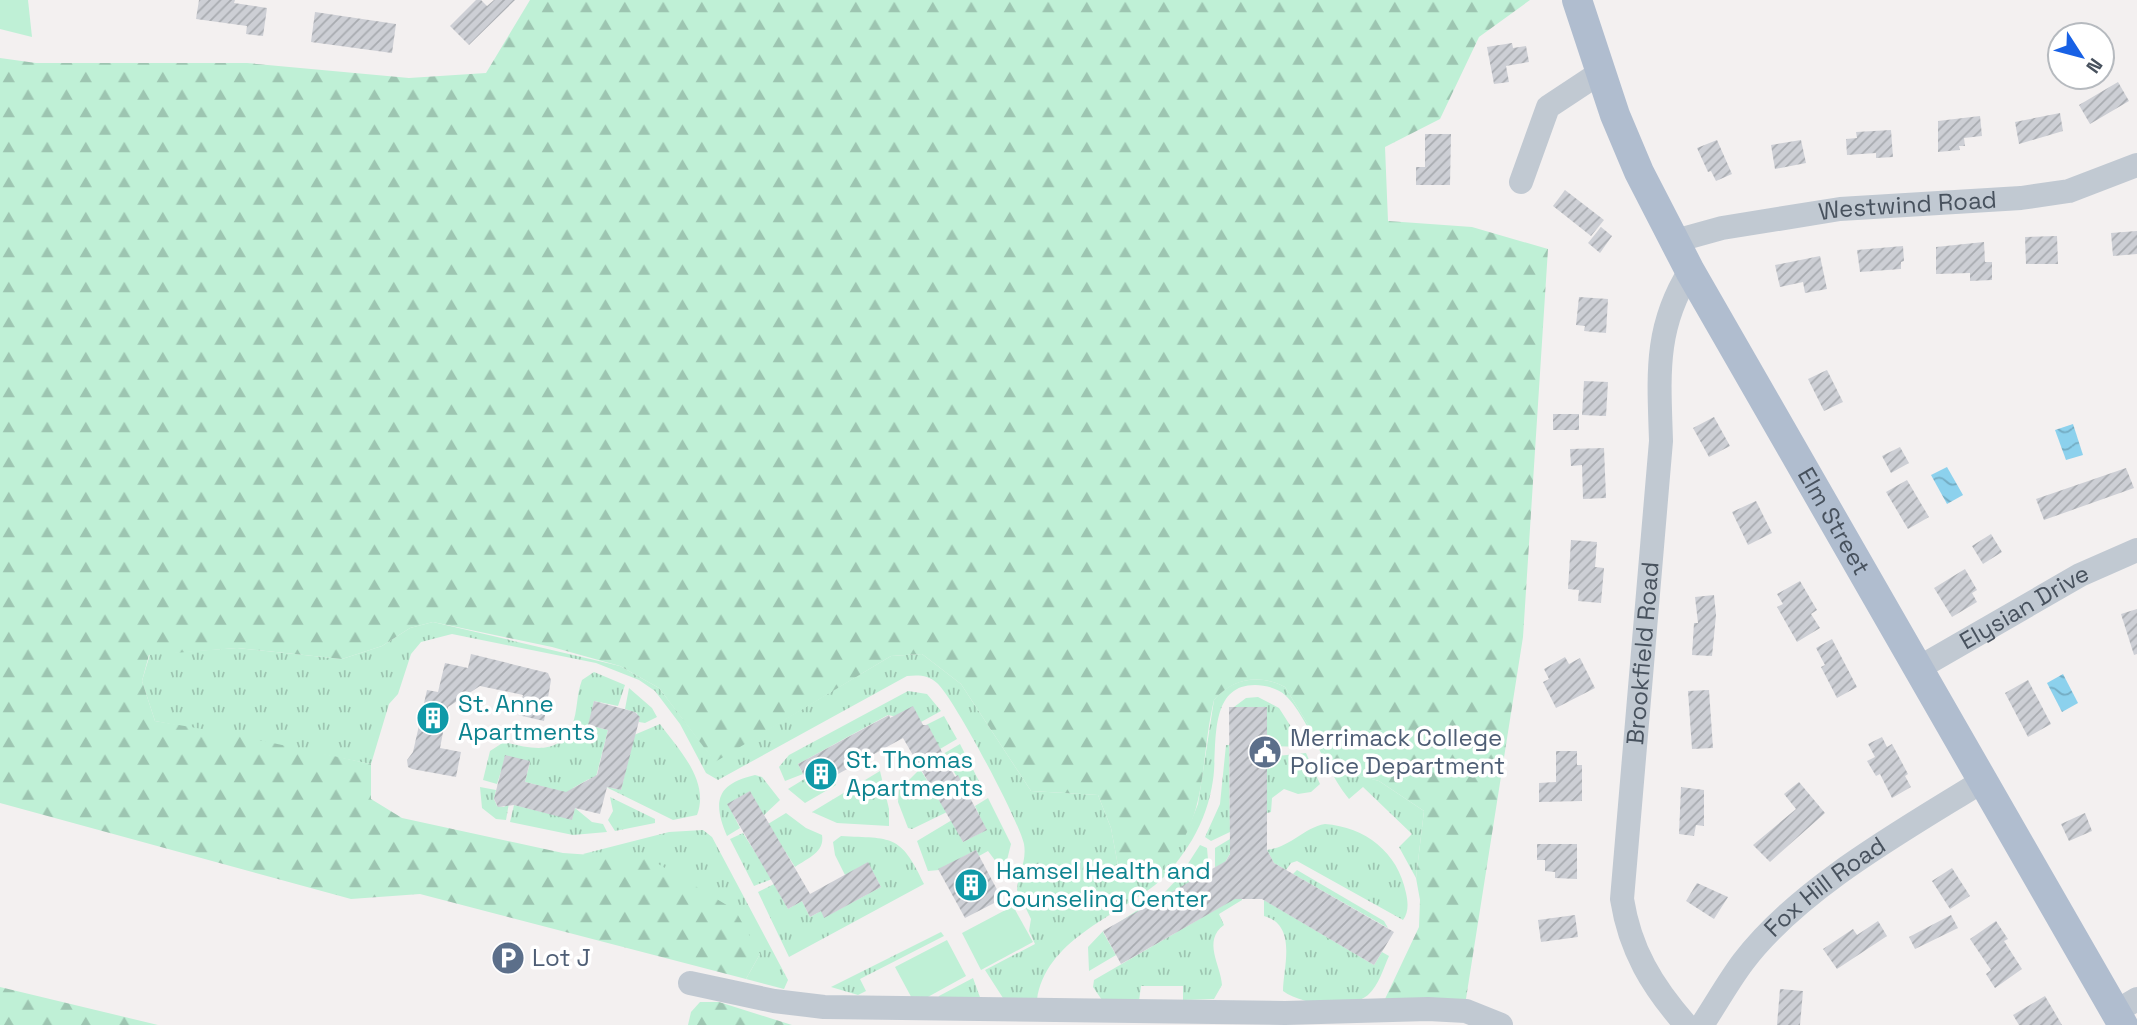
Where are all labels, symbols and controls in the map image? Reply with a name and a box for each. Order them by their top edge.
north arrow [2046,21,2116,91]
text: N [2080,53,2108,78]
street label: Westwind Road [1816,184,1998,227]
street label: Elm Street [1791,462,1877,581]
street label: Elysian Drive [1954,557,2094,656]
street label: Brookfield Road [1619,560,1666,746]
place label: St. Anne Apartments [458,688,595,747]
building icon: St. Anne Apartments [414,699,452,737]
place label: Merrimack College Police Department [1290,722,1505,781]
public building icon: Merrimack College Police Department [1246,733,1284,771]
place label: St. Thomas Apartments [846,744,983,803]
building icon: St. Thomas Apartments [802,755,840,793]
street label: Fox Hill Road [1757,829,1891,943]
place label: Hamsel Health and Counseling Center [996,855,1211,914]
building icon: Hamsel Health and Counseling Center [952,866,990,904]
parking icon: Lot J [489,939,527,977]
place label: Lot J [532,942,591,973]

